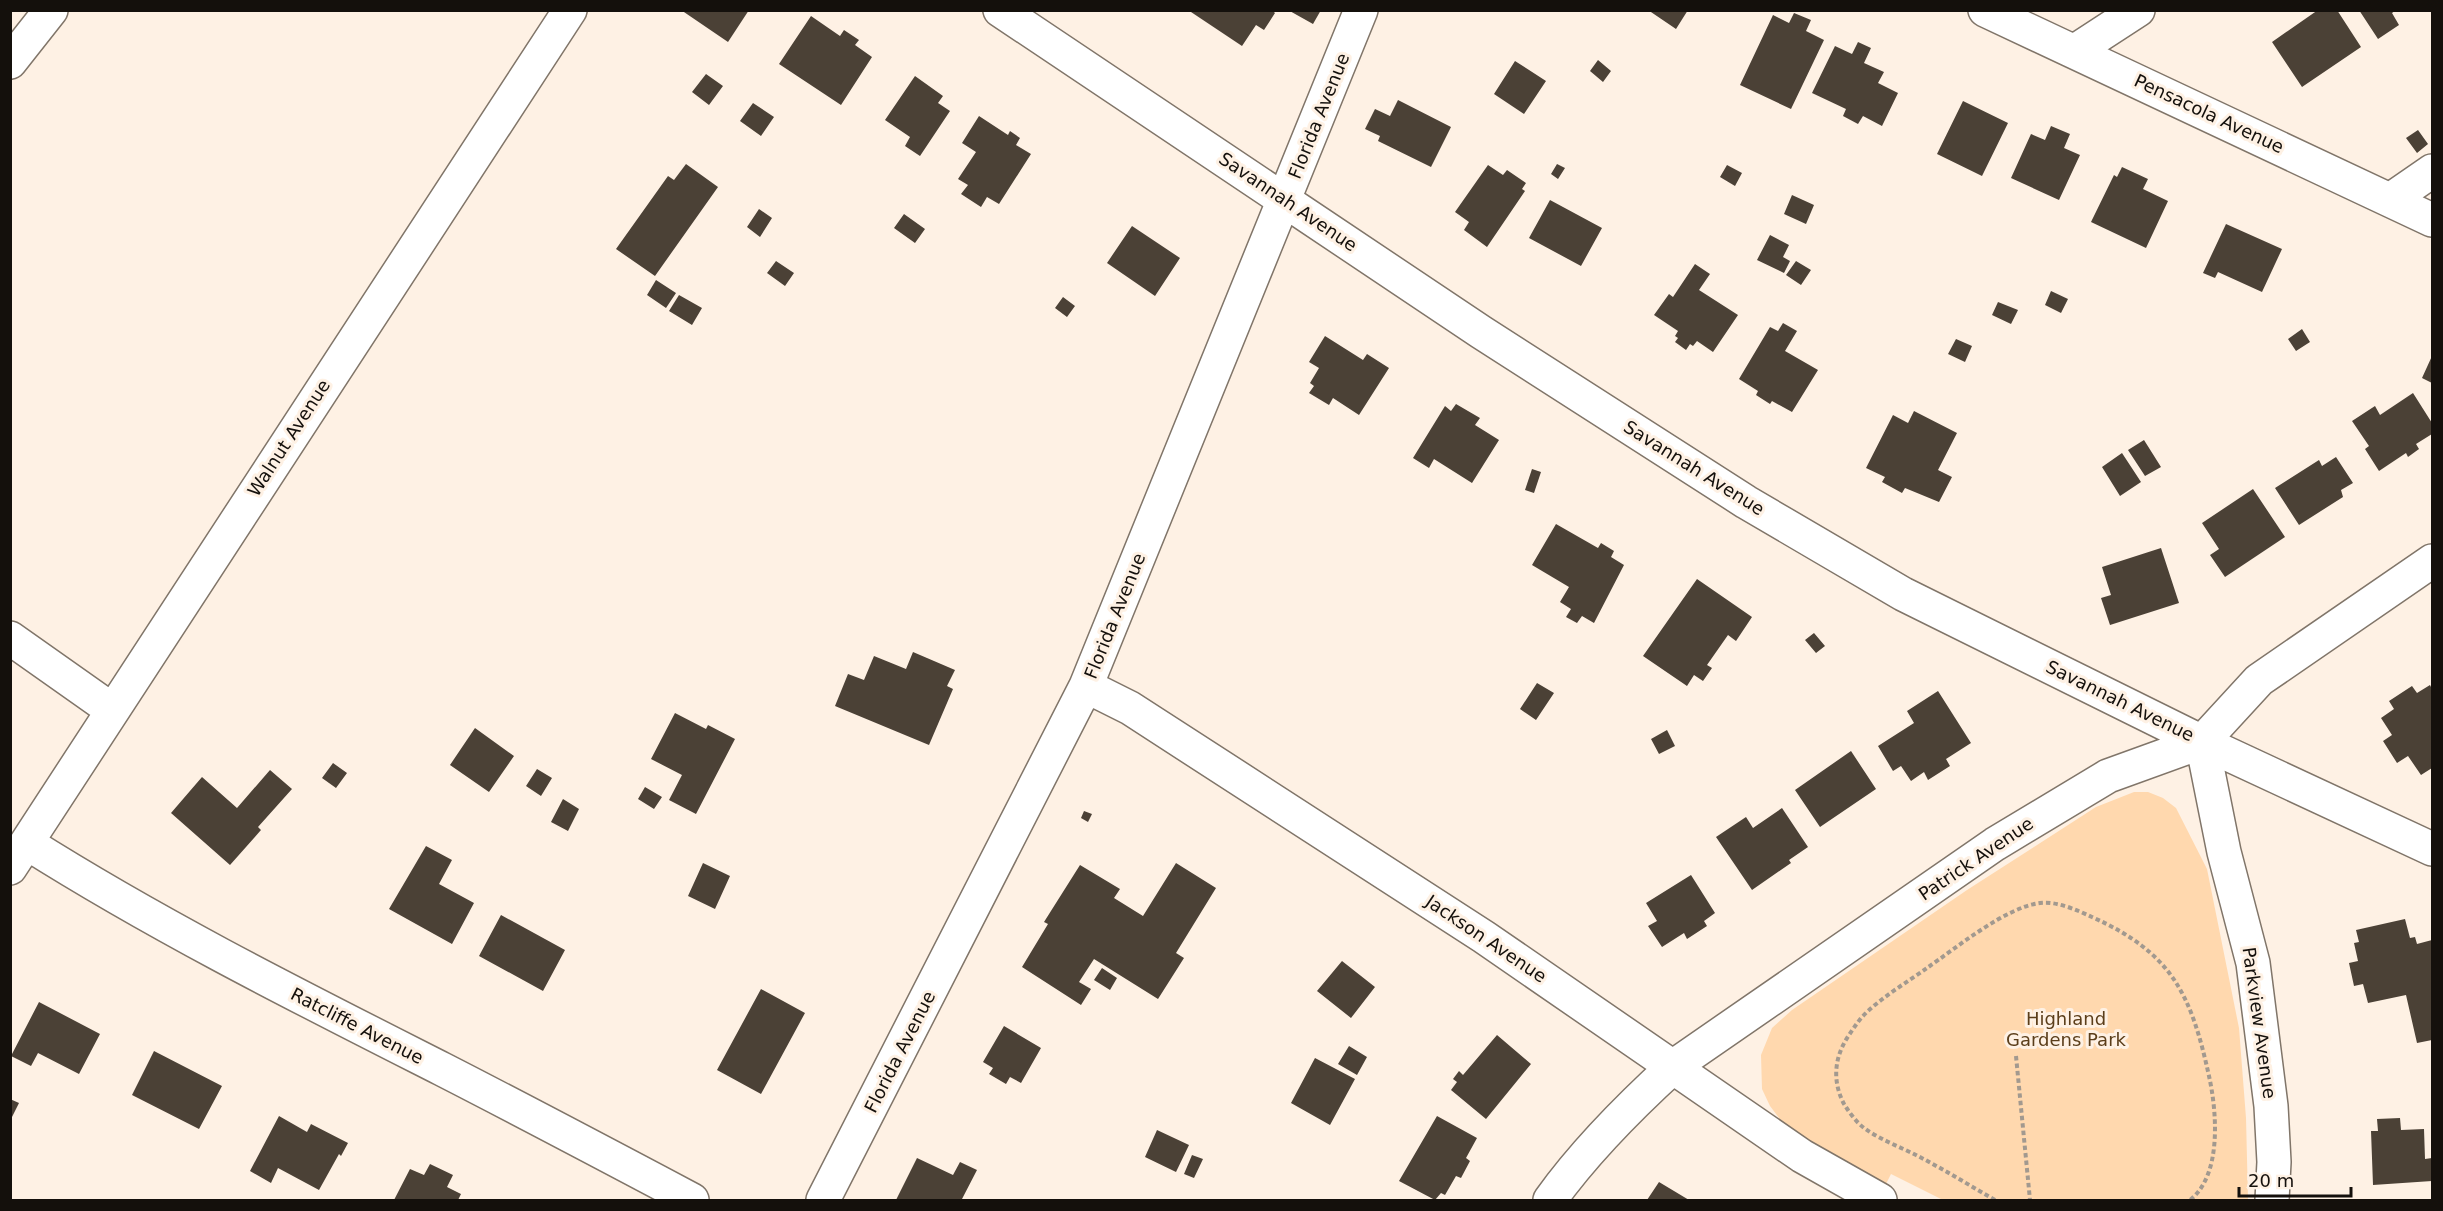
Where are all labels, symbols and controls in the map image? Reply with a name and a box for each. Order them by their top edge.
street label: Florida Avenue [1284,50,1353,182]
street label: Pensacola Avenue [2131,70,2287,157]
street label: Savannah Avenue [1215,148,1361,256]
street label: Walnut Avenue [243,375,334,500]
street label: Savannah Avenue [1620,416,1769,519]
street label: Florida Avenue [1080,550,1149,682]
street label: Savannah Avenue [2043,656,2198,745]
street label: Patrick Avenue [1915,813,2037,905]
street label: Jackson Avenue [1421,890,1551,987]
street label: Parkview Avenue [2238,946,2281,1100]
street label: Ratcliffe Avenue [287,983,427,1068]
street label: Florida Avenue [860,987,939,1116]
park label: Highland Gardens Park [2006,1008,2127,1050]
scale bar [2239,1160,2352,1198]
text: 20 m [2248,1170,2294,1191]

